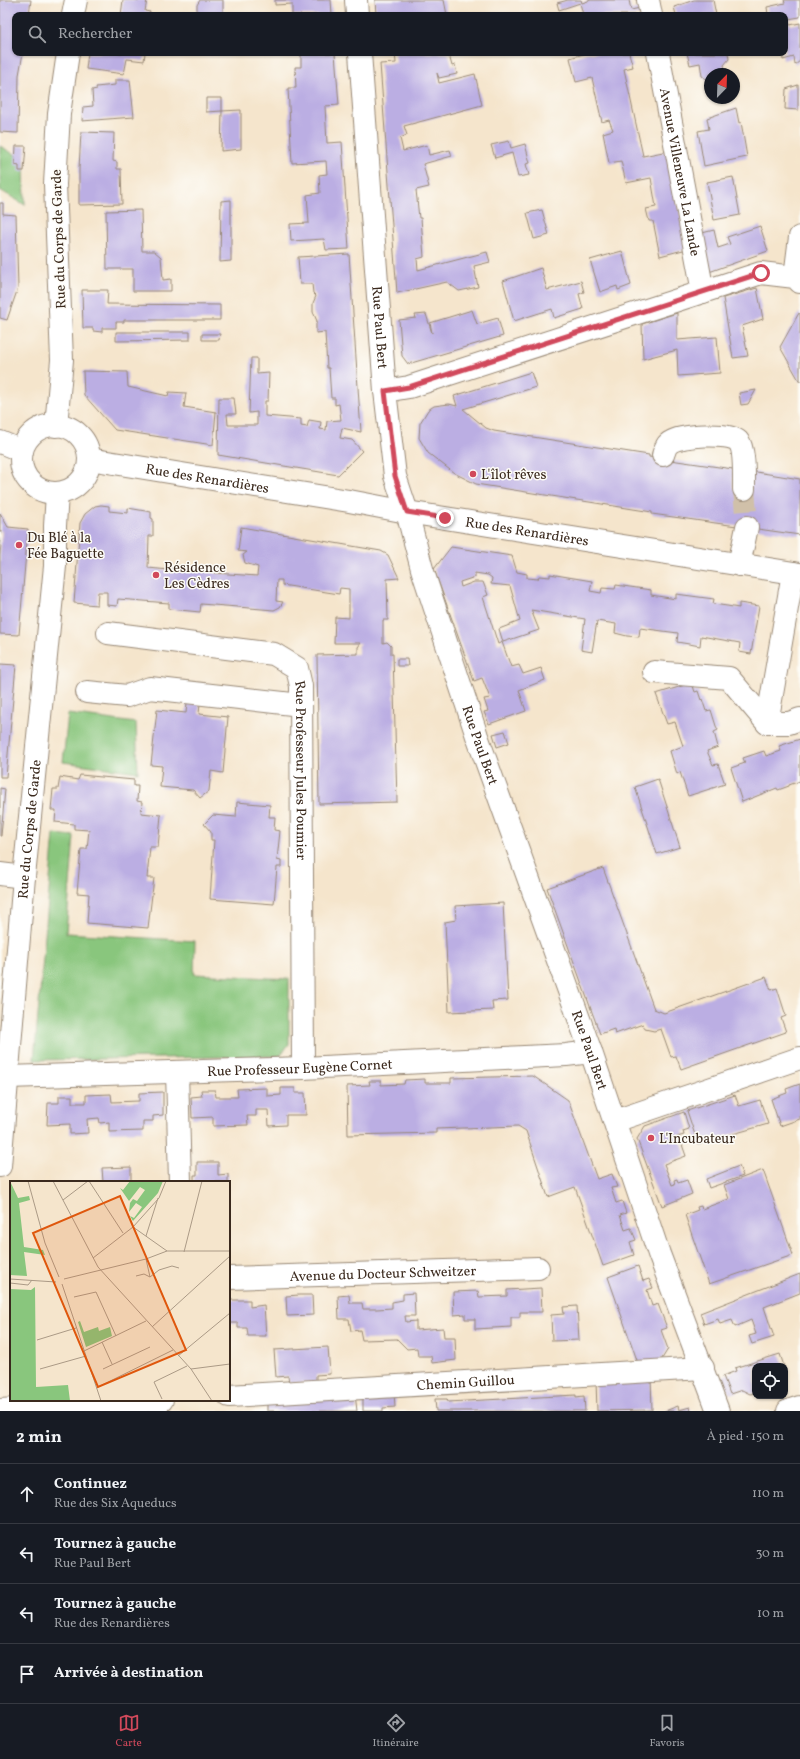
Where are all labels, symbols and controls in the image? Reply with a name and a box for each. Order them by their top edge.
search box [12,12,788,56]
icon: search [26,23,48,45]
text: Rechercher [58,24,132,45]
north arrow [704,68,740,104]
street label: Avenue Villeneuve La Lande [654,86,704,258]
street label: Rue du Corps de Garde [48,168,71,309]
route start [752,264,770,282]
street label: Rue Paul Bert [366,285,391,370]
street label: Rue des Renardières [144,460,270,499]
place label: L'îlot rêves [481,466,546,485]
marker: L'îlot rêves [468,469,478,479]
route end [436,509,454,527]
street label: Rue des Renardières [464,513,590,552]
place label: Du Blé à la Fée Baguette [27,529,104,564]
marker: Du Blé à la Fée Baguette [14,540,24,550]
place label: Résidence Les Cèdres [164,559,229,594]
marker: Résidence Les Cèdres [151,570,161,580]
street label: Rue Professeur Jules Poumier [289,679,310,860]
street label: Rue Paul Bert [457,703,502,788]
street label: Rue du Corps de Garde [14,758,47,900]
street label: Rue Paul Bert [566,1008,611,1093]
street label: Rue Professeur Eugène Cornet [207,1056,393,1082]
place label: L'Incubateur [659,1130,735,1149]
marker: L'Incubateur [646,1133,656,1143]
inset map [10,1181,230,1401]
street label: Avenue du Docteur Schweitzer [289,1262,477,1287]
map controls [752,1363,788,1399]
button: locate [752,1363,788,1399]
street label: Chemin Guillou [416,1371,515,1396]
text: 2 min [16,1426,62,1449]
text: À pied · 150 m [707,1428,784,1446]
text: Continuez [54,1474,127,1495]
icon: ahead [16,1483,38,1505]
text: 110 m [752,1485,784,1503]
text: Rue des Six Aqueducs [54,1495,177,1513]
text: Tournez à gauche [54,1534,176,1555]
icon: left [16,1543,38,1565]
text: 30 m [756,1545,784,1563]
text: Rue Paul Bert [54,1555,131,1573]
text: Tournez à gauche [54,1594,176,1615]
icon: left [16,1603,38,1625]
text: 10 m [757,1605,784,1623]
text: Rue des Renardières [54,1615,170,1633]
icon: arrive [16,1663,38,1685]
text: Arrivée à destination [54,1663,203,1684]
tab: Carte [115,1712,142,1751]
tab: Itinéraire [373,1712,419,1751]
tab: Favoris [650,1712,685,1751]

